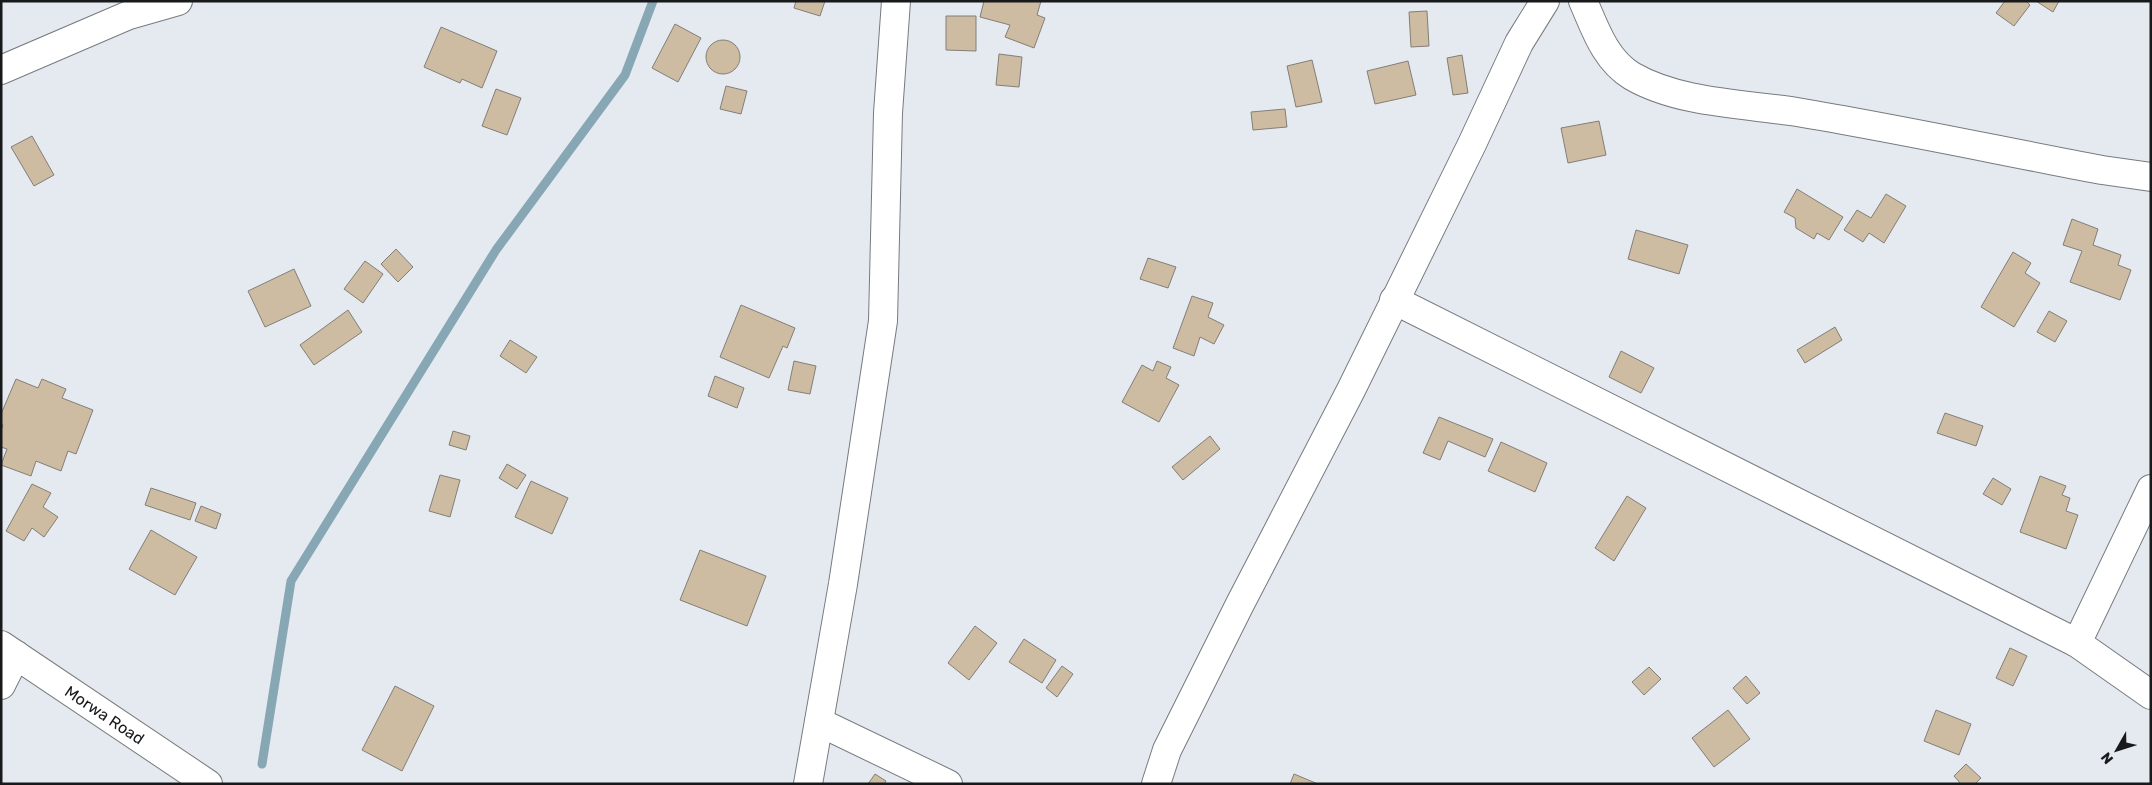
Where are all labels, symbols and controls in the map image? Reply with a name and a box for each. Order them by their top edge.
street label: Morwa Road [62,681,148,748]
north arrow [2092,725,2142,775]
text: N [2098,749,2117,767]

